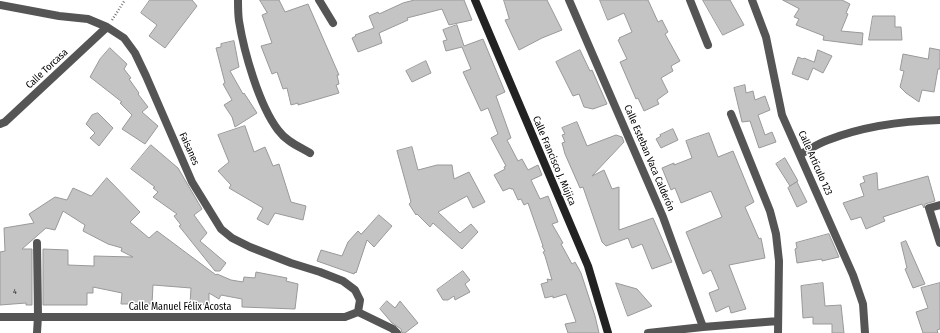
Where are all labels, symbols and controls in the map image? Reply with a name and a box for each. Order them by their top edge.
street label: Calle Torcasa [24,47,70,91]
street label: Calle Esteban Vaca Calderón [621,103,677,213]
street label: Calle Francisco J. Mújica [530,114,578,208]
street label: Calle Artículo 123 [795,129,835,197]
street label: Faisanes [176,131,202,167]
house number: 4 [13,287,17,297]
street label: Calle Manuel Félix Acosta [129,301,231,313]

